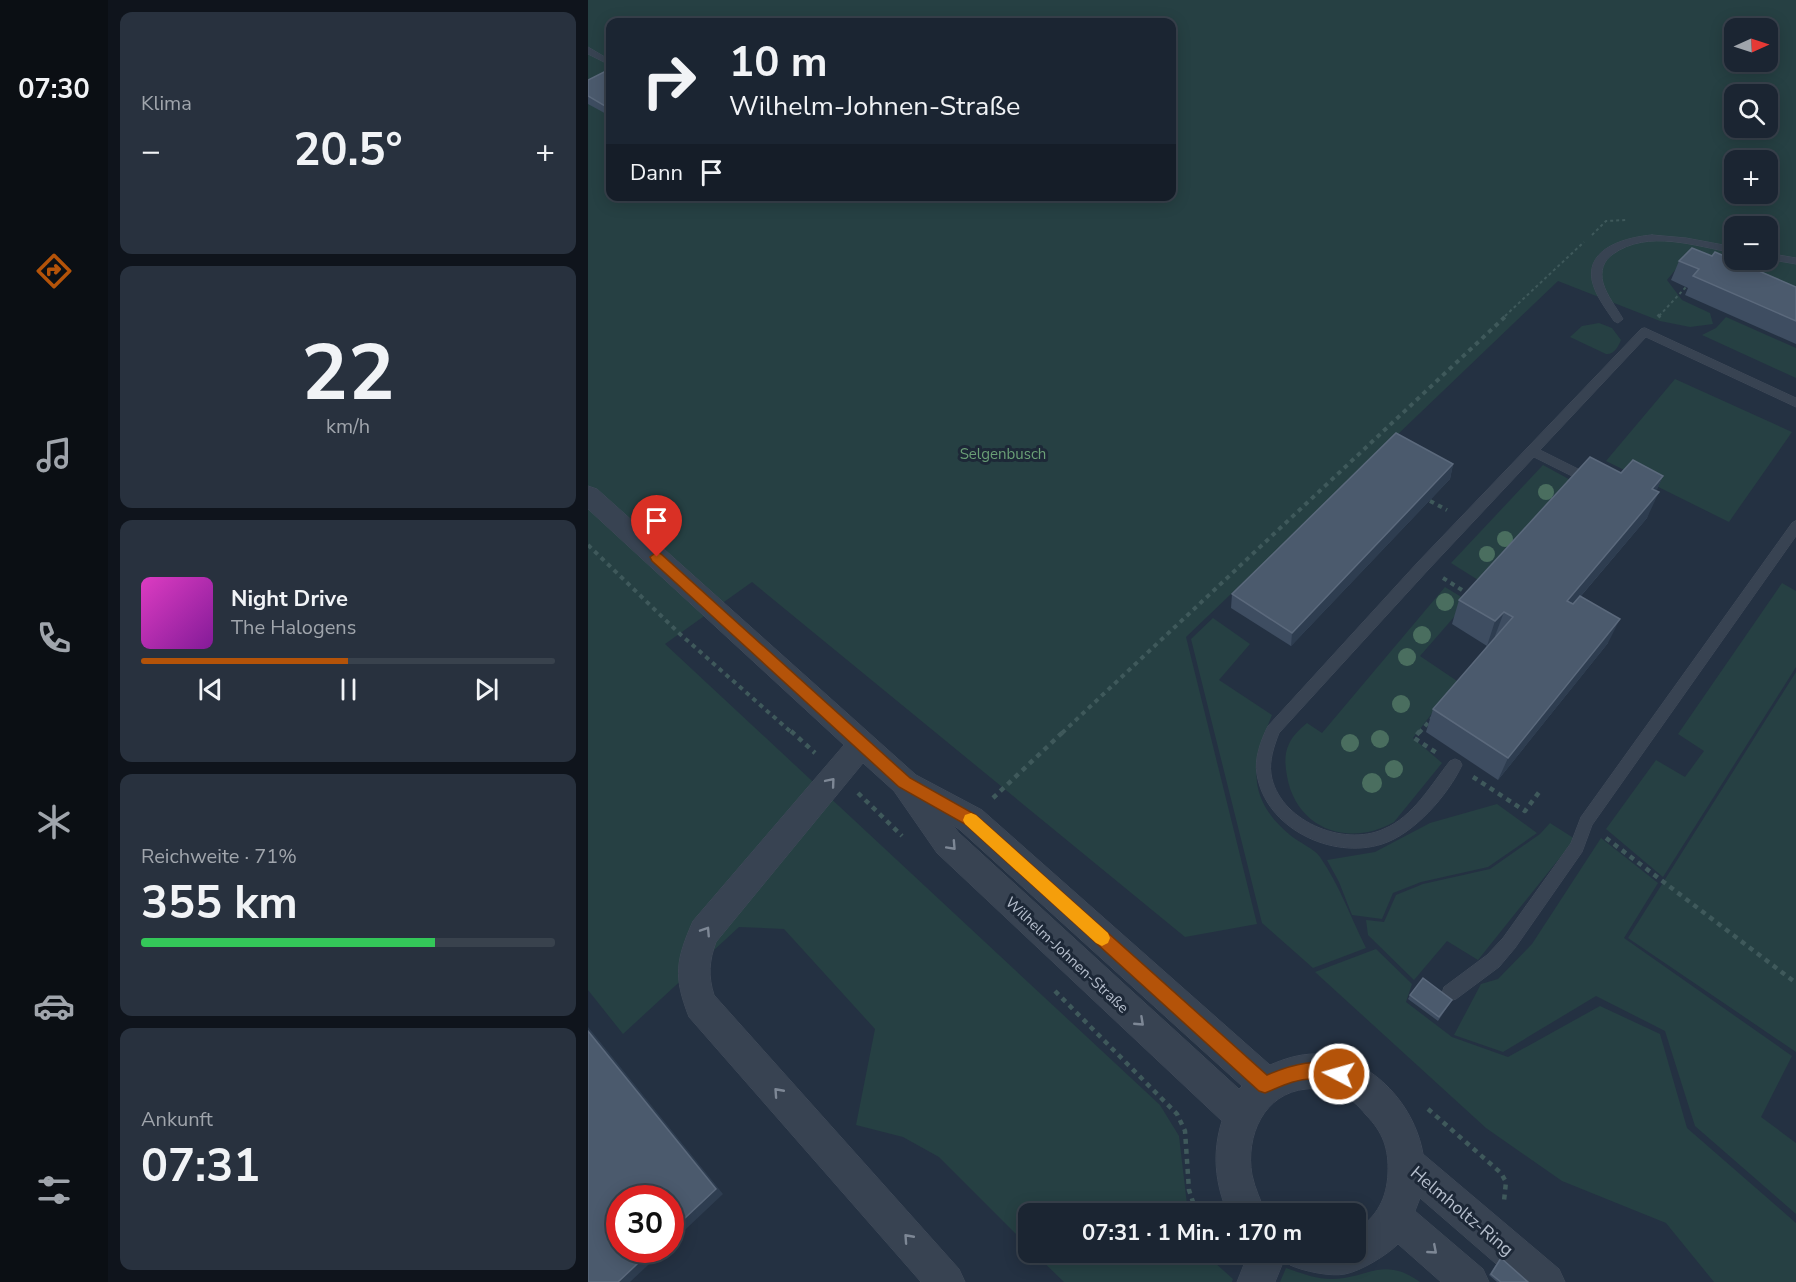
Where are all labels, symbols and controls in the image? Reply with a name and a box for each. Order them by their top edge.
north arrow [1724,18,1778,72]
map controls [1724,18,1778,270]
text: 10 m [729,34,828,91]
icon: right [630,42,708,120]
text: 07:30 [18,71,90,108]
button: search [1724,84,1778,138]
text: Wilhelm-Johnen-Straße [729,88,1020,125]
text: Klima [141,90,192,117]
text: 20.5° [293,120,403,181]
text: − [141,129,161,174]
text: + [535,129,555,174]
button: + [1724,150,1778,204]
icon: arrive [695,156,728,189]
text: Dann [630,158,683,188]
button: − [1724,216,1778,270]
icon: directions [33,250,75,292]
text: 22 [301,320,395,427]
text: km/h [326,413,370,440]
icon: music [33,434,75,476]
park label: Selgenbusch [960,444,1046,464]
pin [631,495,682,557]
icon: arrive [640,504,673,537]
text: Night Drive [231,584,348,614]
text: The Halogens [231,614,356,641]
icon: phone [33,617,75,659]
icon: previous [194,673,227,706]
icon: pause [332,673,365,706]
icon: next [470,673,503,706]
one-way arrow [824,778,835,789]
icon: climate [33,801,75,843]
one-way arrow [944,839,955,850]
text: Reichweite · 71% [141,843,297,870]
text: 355 km [141,873,298,934]
street label: Wilhelm-Johnen-Straße [1001,892,1133,1018]
one-way arrow [699,927,710,938]
icon: car [33,985,75,1027]
one-way arrow [1133,1015,1144,1026]
position arrow [1307,1042,1371,1106]
one-way arrow [774,1088,785,1099]
text: Ankunft [141,1106,213,1133]
text: 07:31 [141,1136,260,1197]
street label: Helmholtz-Ring [1405,1161,1519,1261]
icon: filters [33,1169,75,1211]
speed limit sign: 30 [606,1185,684,1263]
text: 07:31 · 1 Min. · 170 m [1082,1218,1302,1248]
one-way arrow [904,1234,915,1245]
one-way arrow [1426,1243,1437,1254]

